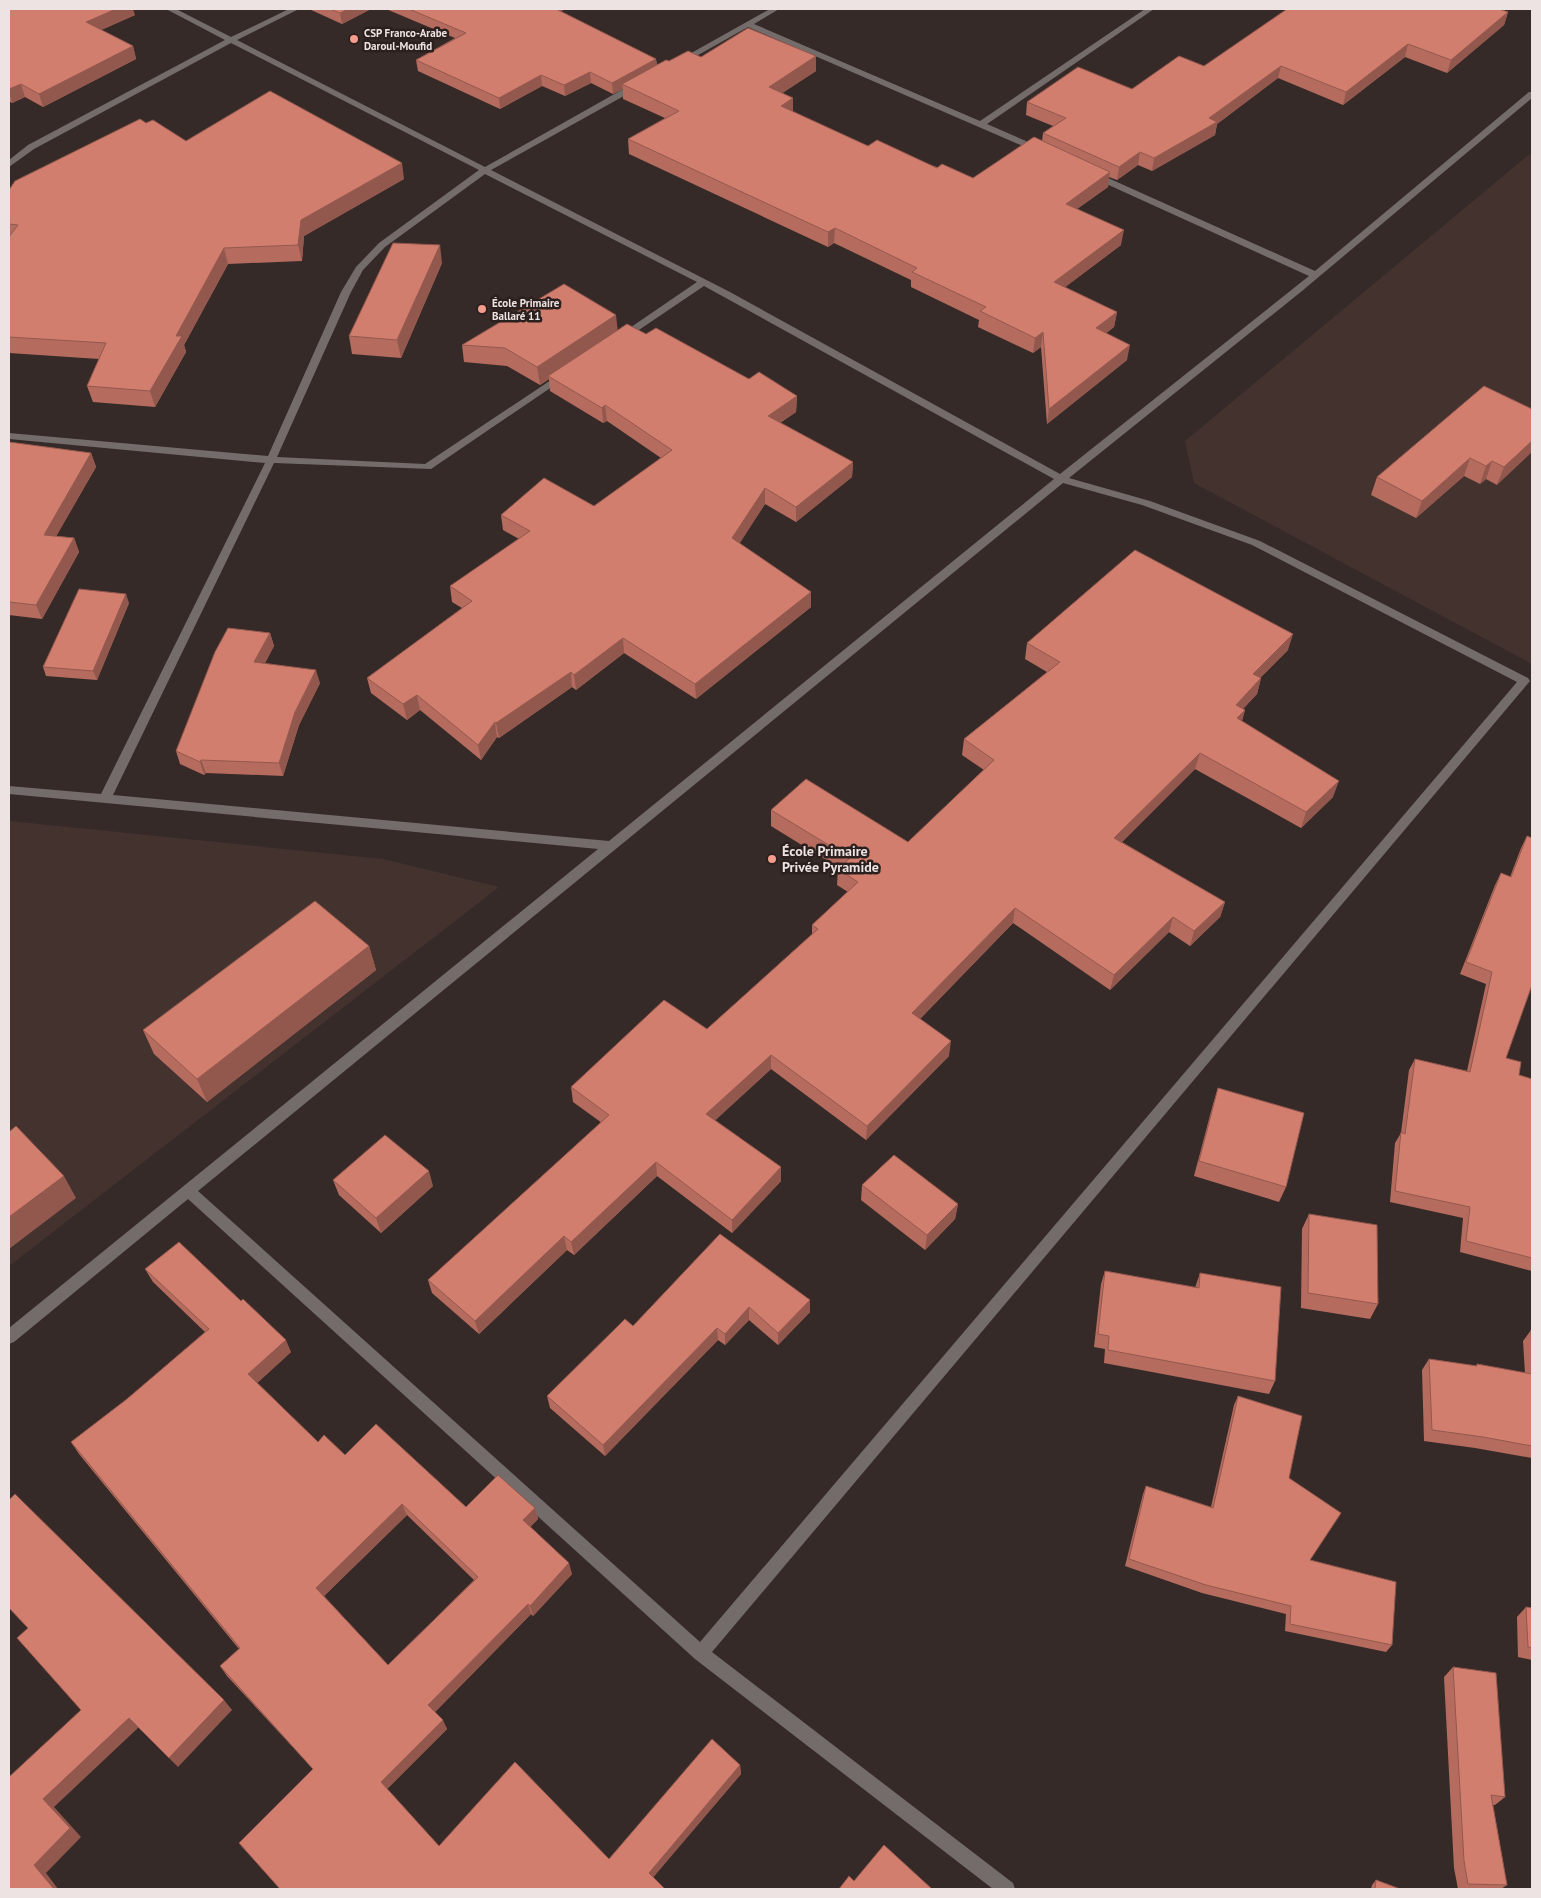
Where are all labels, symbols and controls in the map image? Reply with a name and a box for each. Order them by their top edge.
place label: CSP Franco-Arabe Daroul-Moufid [364,26,448,53]
marker: CSP Franco-Arabe Daroul-Moufid [348,33,360,45]
place label: École Primaire Ballaré 11 [492,296,560,323]
marker: École Primaire Ballaré 11 [476,303,488,315]
place label: École Primaire Privée Pyramide [782,842,879,876]
marker: École Primaire Privée Pyramide [766,853,778,865]

